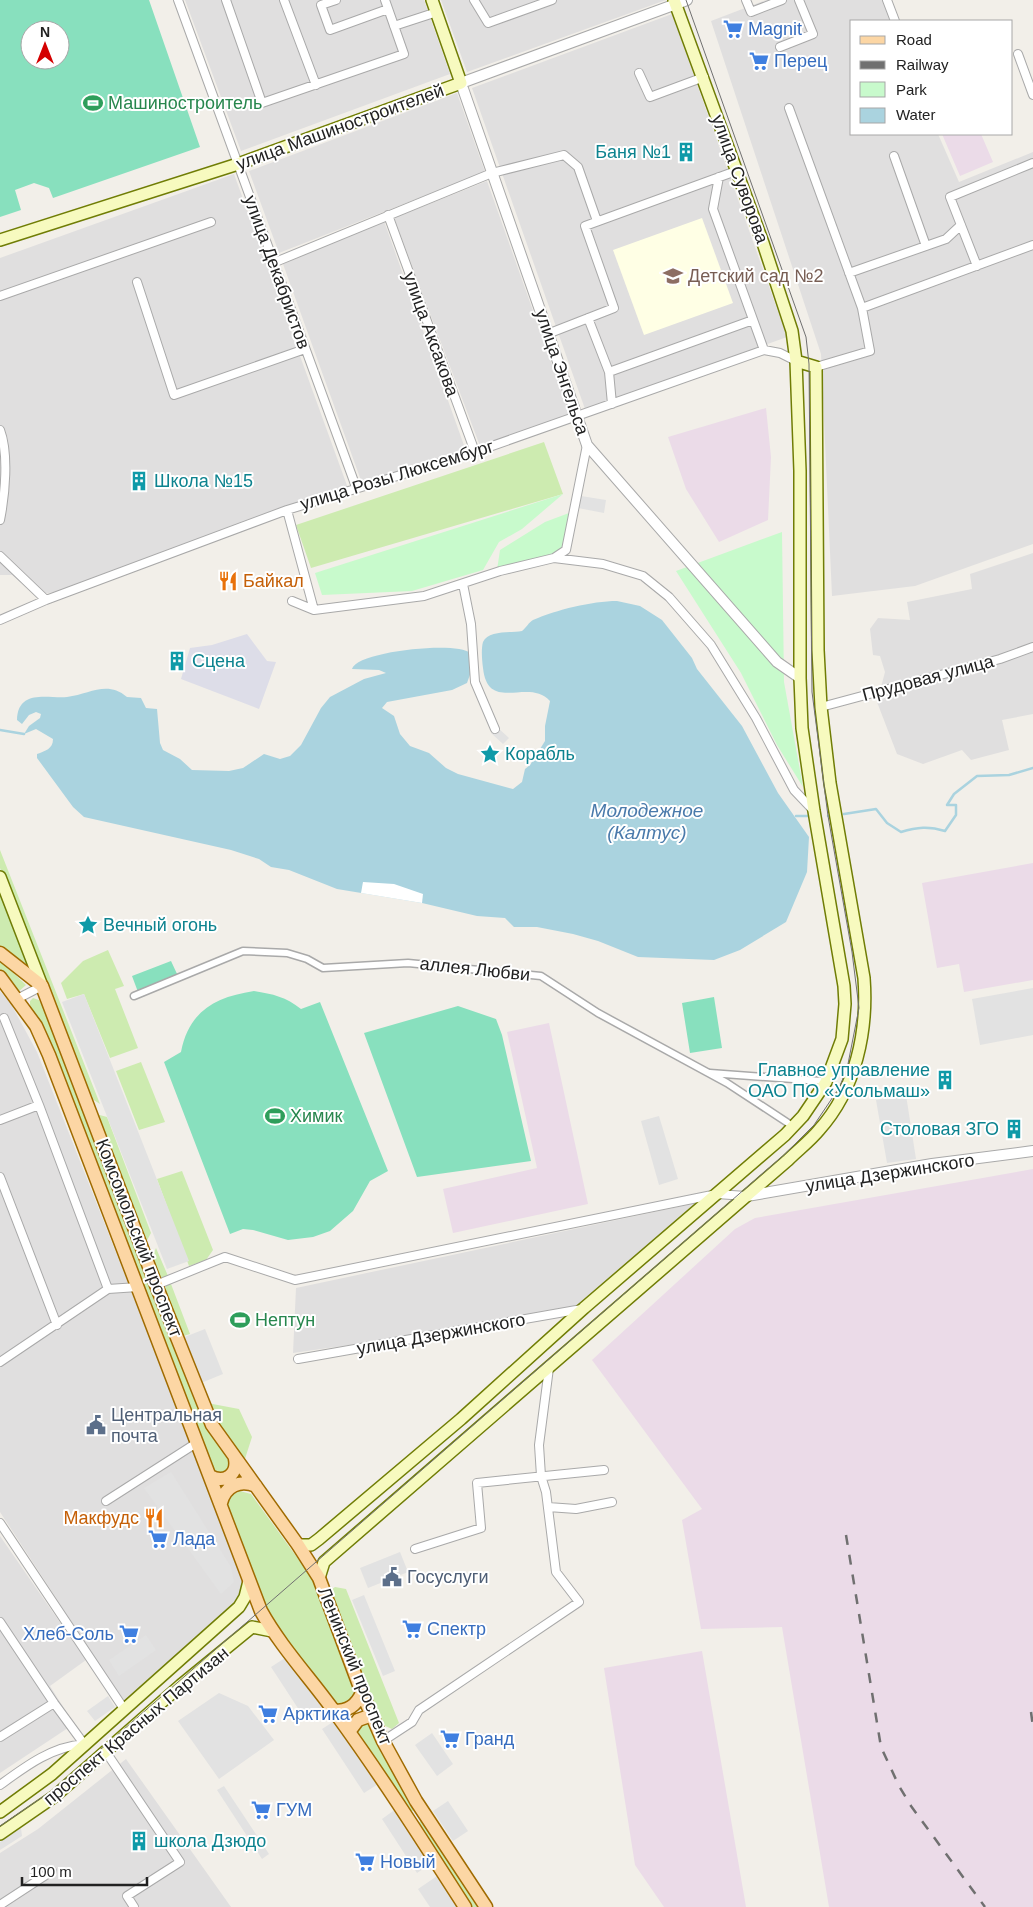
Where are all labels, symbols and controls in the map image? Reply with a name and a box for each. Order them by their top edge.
supermarket icon: Magnit [722,18,744,40]
place label: Magnit [748,19,802,39]
north arrow [20,20,70,70]
legend [850,20,1013,135]
text: N [40,24,50,40]
text: Road [896,31,932,48]
supermarket icon: Перец [748,50,770,72]
place label: Перец [774,51,827,71]
text: Railway [896,56,949,73]
street label: улица Машиностроителей [233,80,447,174]
text: Park [896,81,927,98]
sports icon: Машиностроитель [82,92,104,114]
place label: Машиностроитель [108,93,262,113]
text: Water [896,106,935,123]
street label: улица Суворова [707,112,773,247]
building icon: Баня №1 [675,141,697,163]
place label: Баня №1 [595,142,671,162]
street label: улица Декабристов [240,192,314,352]
school or university icon: Детский сад №2 [662,265,684,287]
place label: Детский сад №2 [688,266,823,286]
street label: улица Аксакова [399,269,463,400]
street label: улица Энгельса [531,306,593,439]
street label: улица Розы Люксембург [298,436,497,514]
building icon: Школа №15 [128,470,150,492]
place label: Школа №15 [154,471,253,491]
restaurant icon: Байкал [217,570,239,592]
place label: Байкал [243,571,304,591]
building icon: Сцена [166,650,188,672]
place label: Сцена [192,651,246,671]
street label: Прудовая улица [860,651,997,705]
place icon: Корабль [479,743,501,765]
place label: Корабль [505,744,575,764]
water label: Молодежное (Калтус) [591,800,703,843]
place icon: Вечный огонь [77,914,99,936]
place label: Вечный огонь [103,915,217,935]
street label: аллея Любви [419,953,531,985]
place label: Главное управление ОАО ПО «Усольмаш» [748,1060,930,1101]
building icon: Главное управление ОАО ПО «Усольмаш» [934,1069,956,1091]
sports icon: Химик [264,1105,286,1127]
place label: Химик [290,1106,342,1126]
building icon: Столовая ЗГО [1003,1118,1025,1140]
place label: Столовая ЗГО [880,1119,999,1139]
street label: Комсомольский проспект [92,1136,186,1340]
street label: улица Дзержинского [804,1150,976,1196]
sports icon: Нептун [229,1309,251,1331]
street label: улица Дзержинского [355,1309,527,1359]
place label: Нептун [255,1310,315,1330]
place label: Центральная почта [111,1405,222,1446]
public building icon: Центральная почта [85,1414,107,1436]
restaurant icon: Макфудс [143,1507,165,1529]
place label: Макфудс [63,1508,139,1528]
supermarket icon: Лада [147,1528,169,1550]
place label: Лада [173,1529,216,1549]
public building icon: Госуслуги [381,1566,403,1588]
place label: Госуслуги [407,1567,488,1587]
street label: Ленинский проспект [314,1584,396,1748]
supermarket icon: Спектр [401,1618,423,1640]
place label: Спектр [427,1619,486,1639]
supermarket icon: Хлеб-Соль [118,1623,140,1645]
place label: Хлеб-Соль [23,1624,114,1644]
street label: проспект Красных Партизан [39,1643,233,1809]
supermarket icon: Арктика [257,1703,279,1725]
place label: Арктика [283,1704,351,1724]
supermarket icon: Гранд [439,1728,461,1750]
place label: Гранд [465,1729,515,1749]
supermarket icon: ГУМ [250,1799,272,1821]
place label: ГУМ [276,1800,312,1820]
building icon: школа Дзюдо [128,1830,150,1852]
place label: школа Дзюдо [154,1831,266,1851]
supermarket icon: Новый [354,1851,376,1873]
place label: Новый [380,1852,436,1872]
scale bar [22,1854,148,1886]
text: 100 m [30,1863,72,1880]

